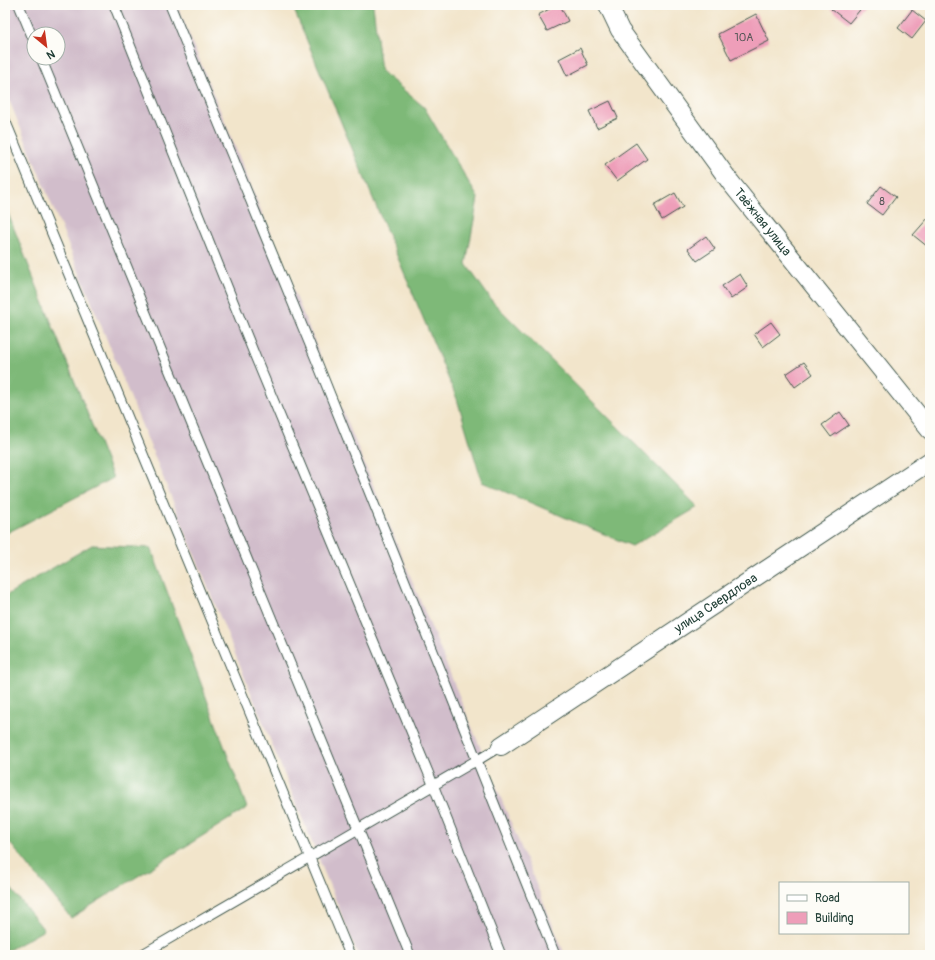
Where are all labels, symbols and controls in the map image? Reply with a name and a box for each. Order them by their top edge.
north arrow [26,26,66,66]
house number: 10А [735,31,753,44]
text: N [44,47,57,62]
street label: Таёжная улица [730,185,795,259]
house number: 8 [879,195,885,208]
street label: улица Свердлова [671,570,760,637]
legend [779,882,909,934]
text: Road [815,891,840,906]
text: Building [815,911,854,926]

